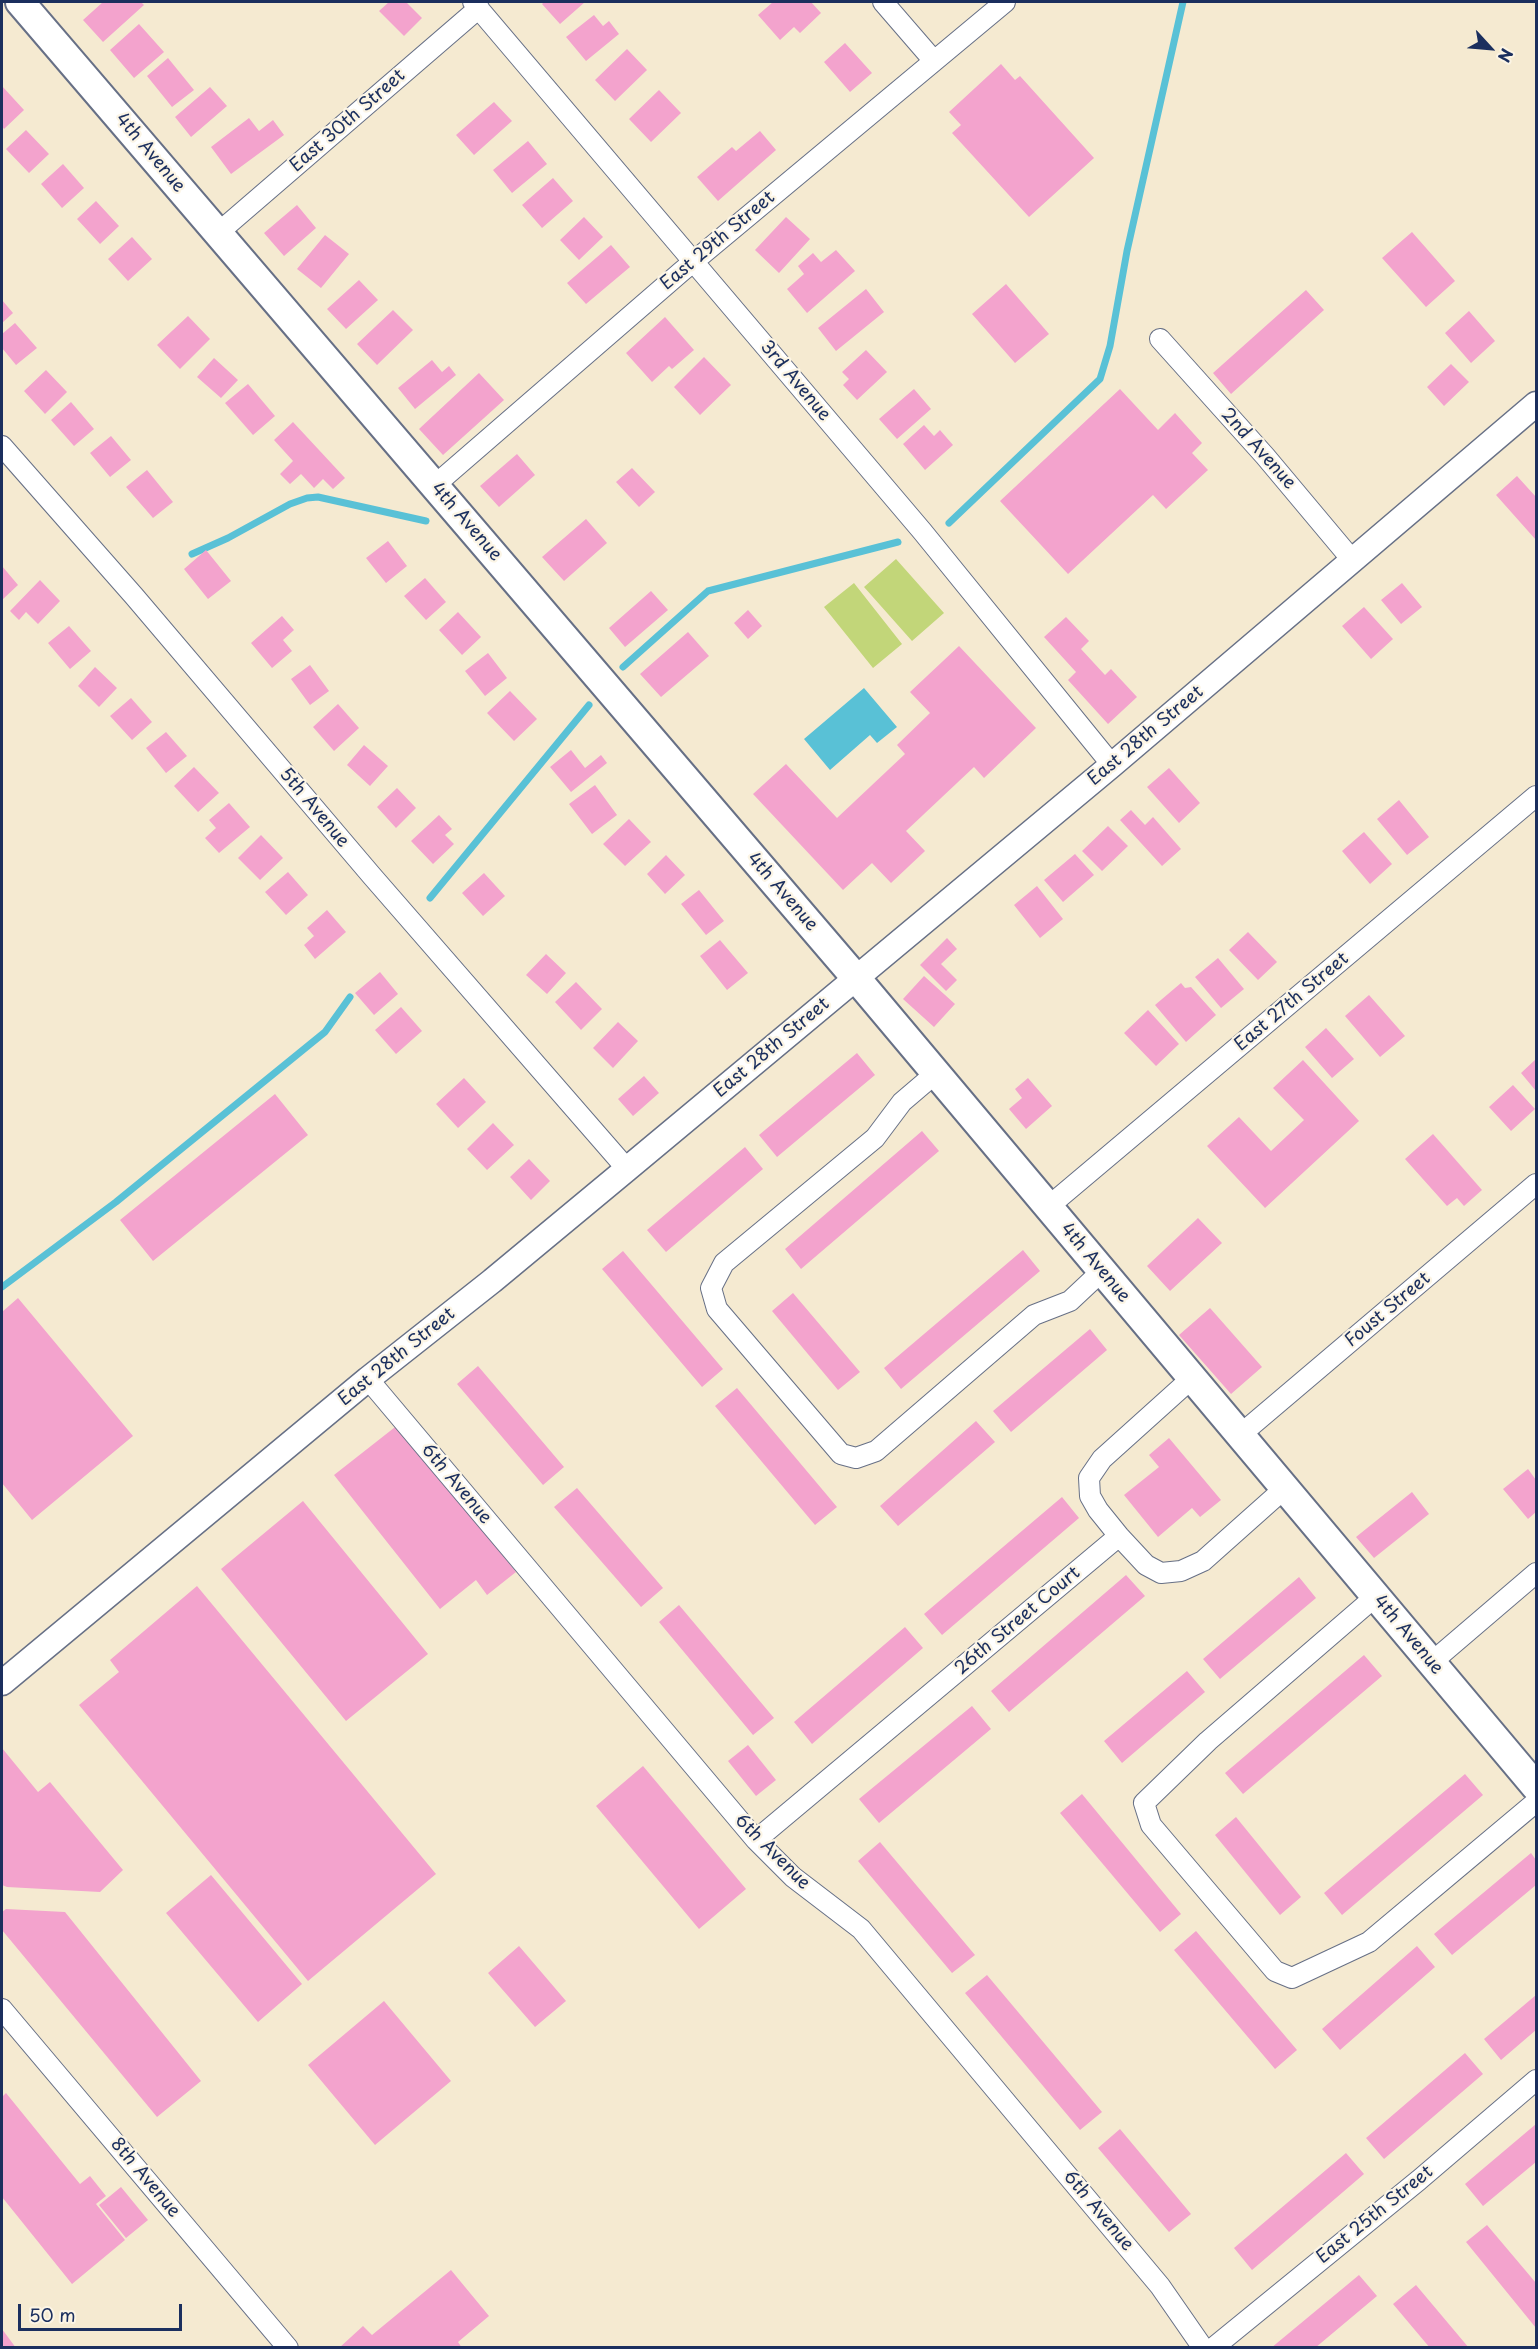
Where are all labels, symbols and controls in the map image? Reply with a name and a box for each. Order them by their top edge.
north arrow [1460,18,1520,78]
text: N [1493,45,1520,67]
street label: East 30th Street [286,65,410,177]
street label: 4th Avenue [111,109,189,197]
street label: East 29th Street [656,187,780,295]
street label: 3rd Avenue [755,337,835,425]
street label: 2nd Avenue [1216,404,1300,494]
street label: 4th Avenue [426,478,506,566]
street label: East 28th Street [1084,681,1208,791]
street label: 5th Avenue [275,764,353,852]
street label: 4th Avenue [742,848,822,936]
street label: East 27th Street [1231,948,1353,1056]
street label: East 28th Street [710,993,834,1103]
street label: 4th Avenue [1056,1219,1134,1307]
street label: Foust Street [1341,1268,1435,1352]
street label: East 28th Street [334,1303,460,1411]
street label: 6th Avenue [416,1439,496,1529]
street label: 26th Street Court [951,1562,1085,1680]
street label: 4th Avenue [1369,1591,1447,1679]
street label: 6th Avenue [730,1810,814,1894]
street label: 8th Avenue [106,2134,184,2222]
street label: East 25th Street [1312,2161,1438,2269]
street label: 6th Avenue [1058,2166,1138,2256]
scale bar [21,2292,184,2330]
text: 50 m [29,2301,76,2328]

